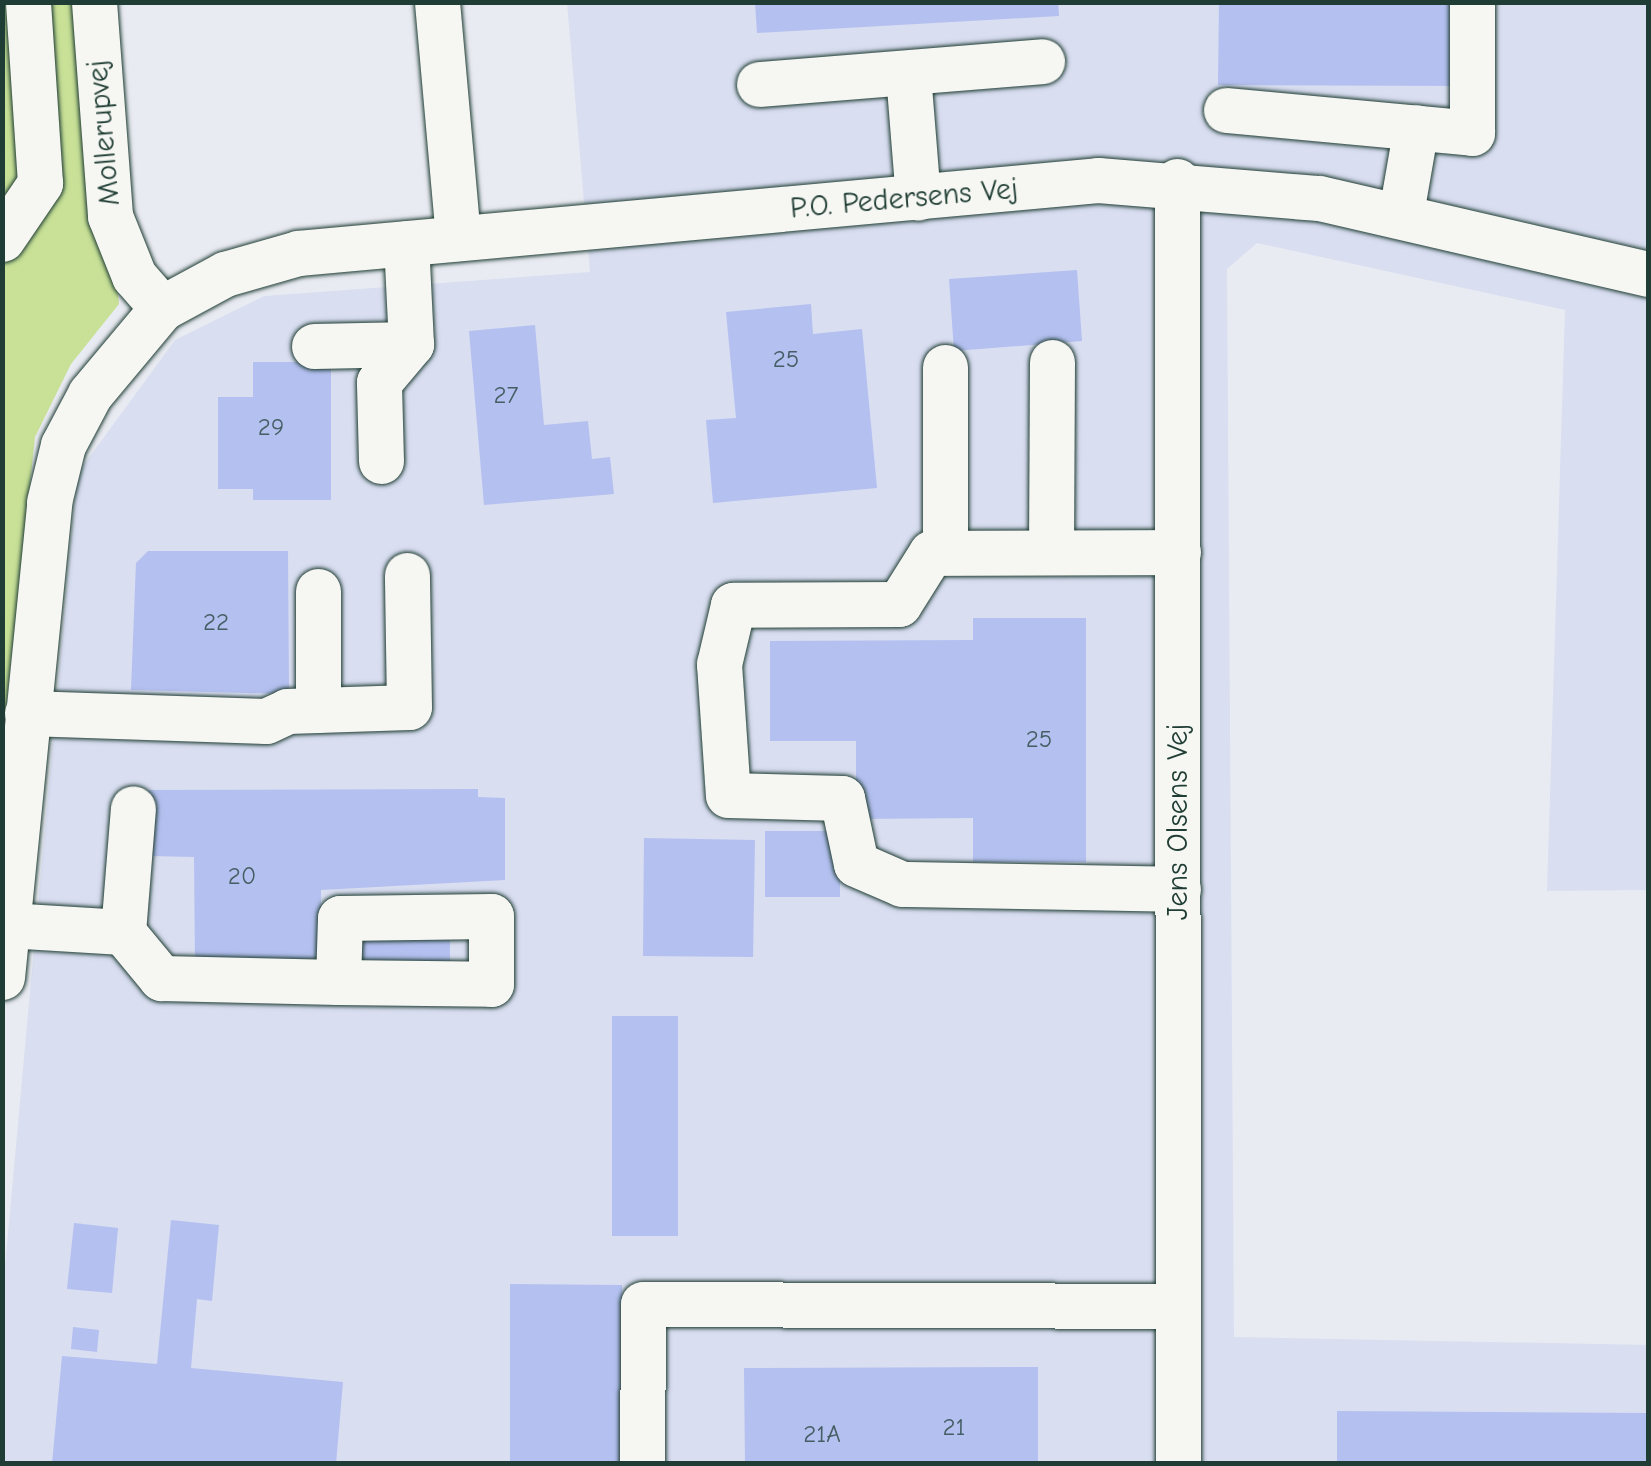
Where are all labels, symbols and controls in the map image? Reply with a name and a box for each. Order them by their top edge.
street label: Mollerupvej [80,59,128,207]
street label: P.O. Pedersens Vej [789,171,1019,227]
house number: 25 [773,344,799,374]
house number: 27 [494,380,518,410]
house number: 29 [258,412,284,442]
house number: 22 [203,607,229,637]
house number: 25 [1026,724,1052,754]
street label: Jens Olsens Vej [1160,724,1196,920]
house number: 20 [228,861,256,891]
house number: 21 [943,1412,965,1442]
house number: 21A [803,1419,841,1449]

